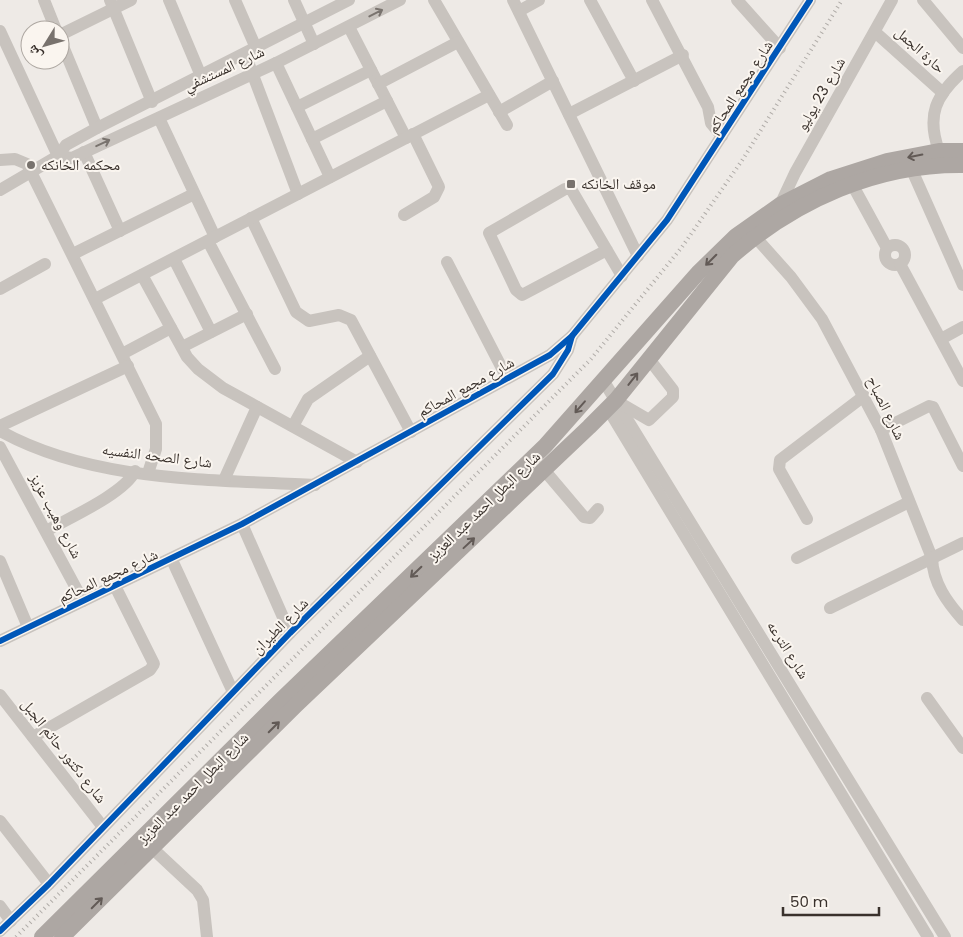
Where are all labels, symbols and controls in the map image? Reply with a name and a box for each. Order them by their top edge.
one-way arrow [368,8,383,17]
north arrow [20,20,70,70]
street label: حارة الجمل [891,21,950,78]
street label: شارع مجمع المحاكم [701,36,778,138]
text: ش [22,41,47,65]
street label: شارع المستشفي [180,41,268,98]
street label: شارع 23 يوليو [791,53,850,134]
one-way arrow [95,138,110,148]
one-way arrow [907,151,923,161]
place label: محكمه الخانكه [41,154,120,175]
marker: محكمه الخانكه [25,159,37,171]
place label: موقف الخانكه [581,173,656,194]
marker: موقف الخانكه [565,178,577,190]
one-way arrow [705,254,718,266]
street label: شارع مجمع المحاكم [414,351,518,422]
one-way arrow [627,372,638,385]
street label: شارع الصباح [862,372,911,443]
one-way arrow [574,401,586,414]
street label: شارع الصحه النفسيه [101,438,213,473]
street label: شارع البطل احمد عبد العزيز [422,446,545,566]
street label: شارع وهيب عزيز [25,469,88,562]
one-way arrow [462,537,475,549]
street label: شارع مجمع المحاكم [55,543,161,608]
one-way arrow [410,566,422,578]
street label: شارع الطيران [247,592,313,659]
street label: شارع الترعه [762,617,815,683]
street label: شارع دكتور حاتم الجبل [17,694,112,808]
one-way arrow [268,721,281,733]
street label: شارع البطل احمد عبد العزيز [132,727,253,849]
scale bar [783,884,879,916]
text: 50 m [790,891,828,912]
one-way arrow [91,897,103,909]

